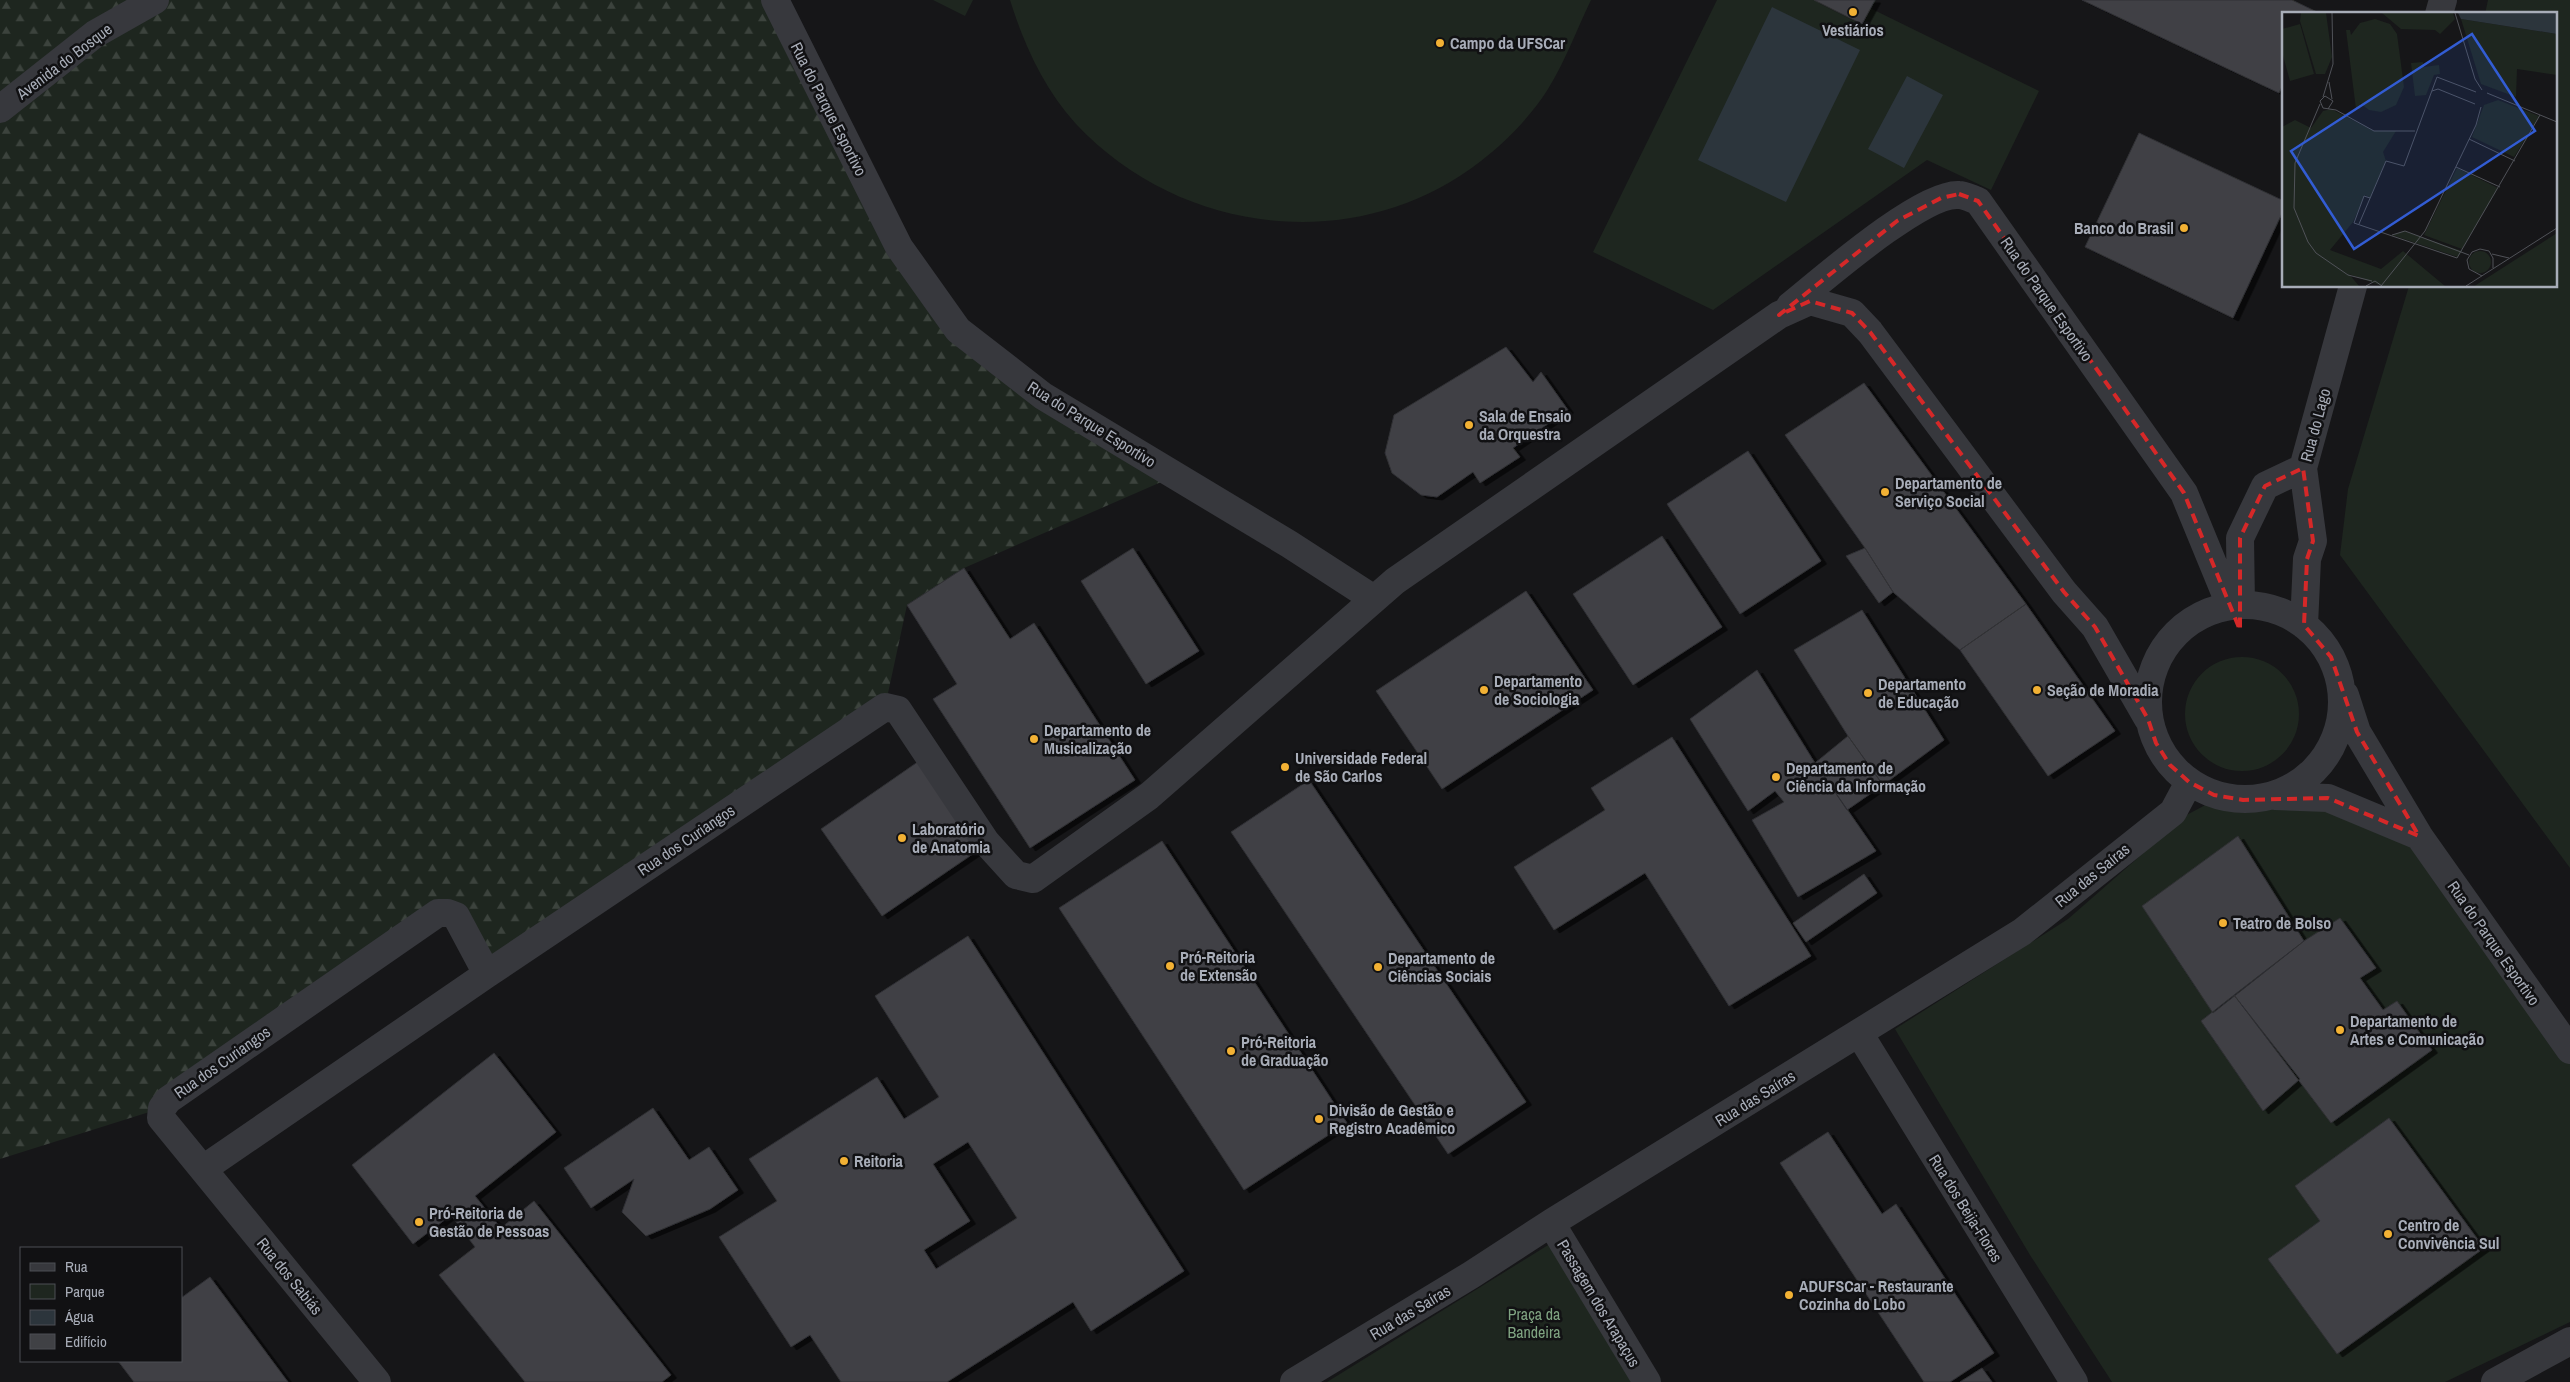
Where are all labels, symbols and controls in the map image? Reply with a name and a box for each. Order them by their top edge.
marker: Vestiários [1847,6,1859,18]
inset map [2282,12,2558,288]
street label: Avenida do Bosque [11,18,116,105]
place label: Vestiários [1822,19,1884,41]
place label: Campo da UFSCar [1450,32,1566,54]
marker: Campo da UFSCar [1434,37,1446,49]
street label: Rua do Parque Esportivo [786,38,872,180]
place label: Banco do Brasil [2074,217,2174,239]
marker: Banco do Brasil [2178,222,2190,234]
street label: Rua do Parque Esportivo [1996,232,2098,366]
street label: Rua do Parque Esportivo [1024,376,1160,472]
street label: Rua do Lago [2295,386,2335,464]
place label: Sala de Ensaio da Orquestra [1479,405,1572,445]
marker: Sala de Ensaio da Orquestra [1463,419,1475,431]
place label: Departamento de Serviço Social [1895,472,2002,512]
marker: Departamento de Serviço Social [1879,486,1891,498]
place label: Departamento de Sociologia [1494,670,1582,710]
place label: Departamento de Educação [1878,673,1966,713]
place label: Seção de Moradia [2047,679,2159,701]
marker: Departamento de Sociologia [1478,684,1490,696]
marker: Seção de Moradia [2031,684,2043,696]
marker: Departamento de Educação [1862,687,1874,699]
place label: Departamento de Musicalização [1044,719,1151,759]
marker: Departamento de Musicalização [1028,733,1040,745]
place label: Universidade Federal de São Carlos [1295,747,1427,787]
place label: Departamento de Ciência da Informação [1786,757,1926,797]
marker: Universidade Federal de São Carlos [1279,761,1291,773]
marker: Departamento de Ciência da Informação [1770,771,1782,783]
street label: Rua dos Curiangos [633,799,739,881]
place label: Laboratório de Anatomia [912,818,991,858]
marker: Laboratório de Anatomia [896,832,908,844]
street label: Rua das Saíras [2050,838,2134,912]
street label: Rua do Parque Esportivo [2443,876,2545,1010]
place label: Teatro de Bolso [2233,912,2331,934]
marker: Teatro de Bolso [2217,917,2229,929]
place label: Pró-Reitoria de Extensão [1180,946,1257,986]
place label: Departamento de Ciências Sociais [1388,947,1495,987]
marker: Pró-Reitoria de Extensão [1164,960,1176,972]
marker: Departamento de Ciências Sociais [1372,961,1384,973]
place label: Departamento de Artes e Comunicação [2350,1010,2484,1050]
street label: Rua dos Curiangos [169,1021,275,1103]
marker: Departamento de Artes e Comunicação [2334,1024,2346,1036]
place label: Pró-Reitoria de Graduação [1241,1031,1329,1071]
marker: Pró-Reitoria de Graduação [1225,1045,1237,1057]
street label: Rua das Saíras [1711,1065,1799,1131]
place label: Divisão de Gestão e Registro Acadêmico [1329,1099,1455,1139]
marker: Divisão de Gestão e Registro Acadêmico [1313,1113,1325,1125]
place label: Reitoria [854,1150,904,1172]
street label: Rua dos Beija-Flores [1924,1150,2008,1266]
marker: Reitoria [838,1155,850,1167]
place label: Pró-Reitoria de Gestão de Pessoas [429,1202,549,1242]
place label: Centro de Convivência Sul [2398,1214,2499,1254]
marker: Pró-Reitoria de Gestão de Pessoas [413,1216,425,1228]
marker: Centro de Convivência Sul [2382,1228,2394,1240]
street label: Rua dos Sabiás [252,1233,328,1319]
street label: Passagem dos Arapaçus [1552,1235,1646,1371]
legend [20,1247,182,1362]
text: Rua [65,1256,88,1277]
place label: ADUFSCar - Restaurante Cozinha do Lobo [1799,1275,1954,1315]
street label: Rua das Saíras [1366,1279,1454,1345]
text: Parque [65,1281,105,1302]
marker: ADUFSCar - Restaurante Cozinha do Lobo [1783,1289,1795,1301]
park label: Praça da Bandeira [1507,1303,1561,1343]
text: Água [64,1306,94,1327]
text: Edifício [65,1331,107,1352]

